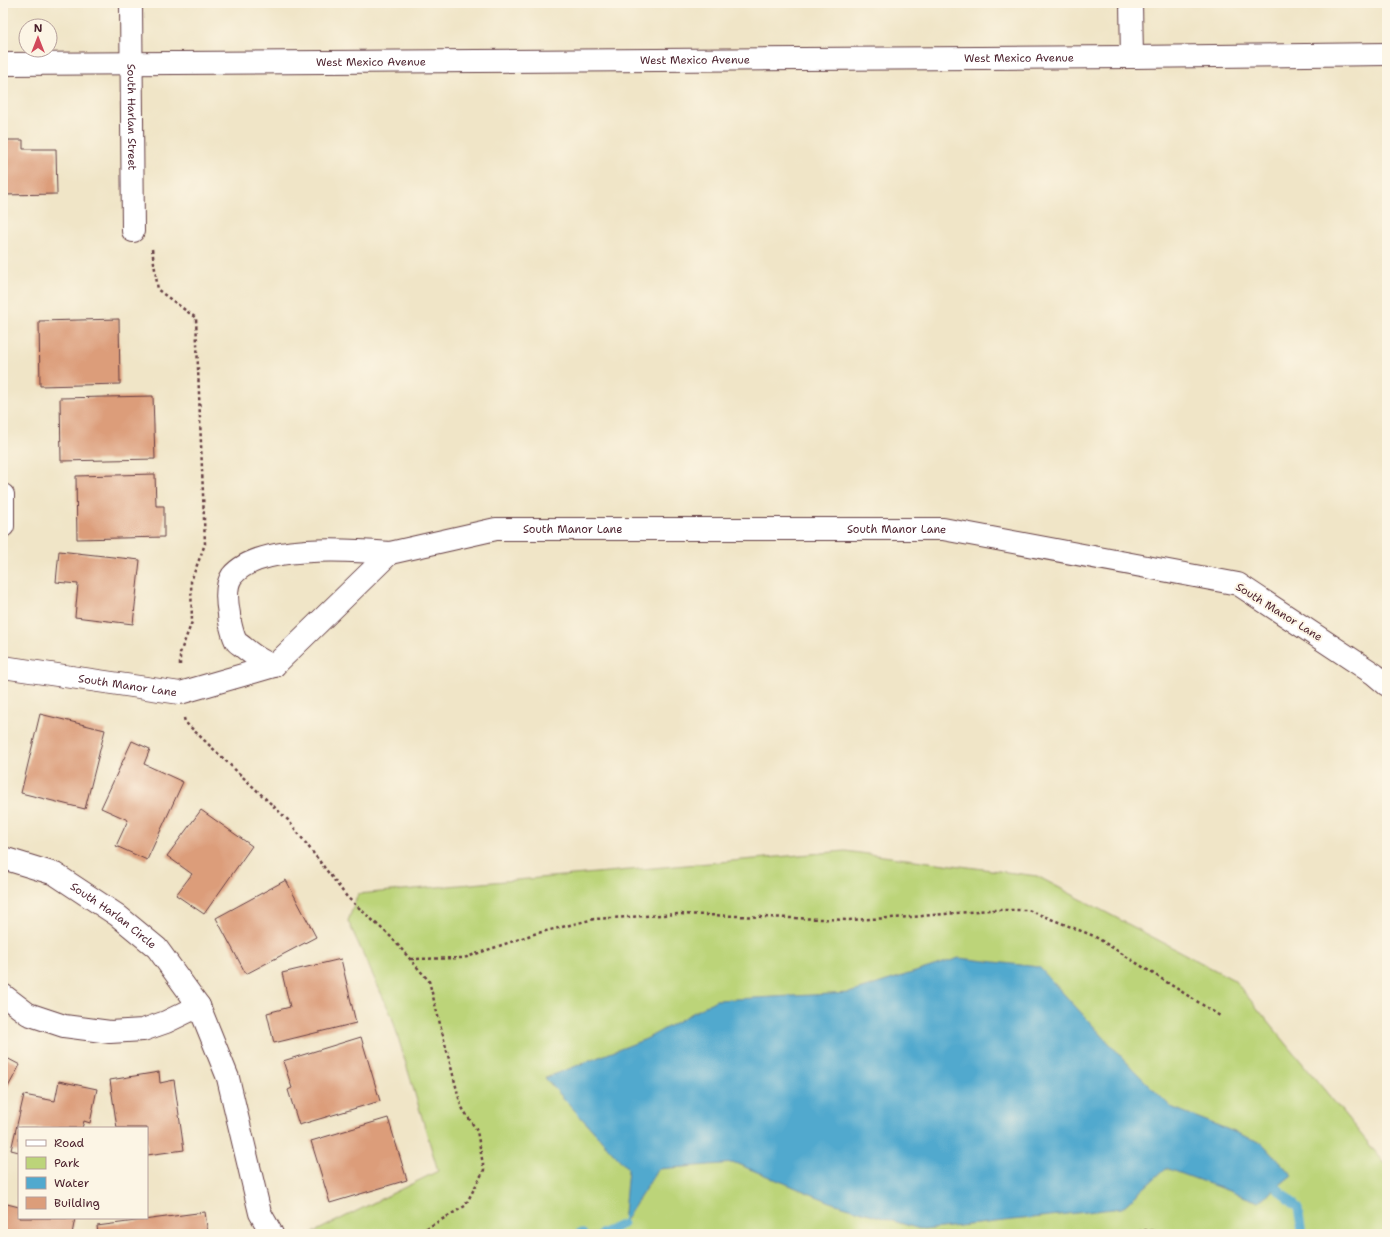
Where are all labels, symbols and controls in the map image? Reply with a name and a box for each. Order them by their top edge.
north arrow [18,18,58,58]
text: N [34,21,43,36]
street label: West Mexico Avenue [964,50,1074,66]
street label: West Mexico Avenue [640,52,750,68]
street label: West Mexico Avenue [316,54,426,70]
street label: South Harlan Street [124,64,140,171]
street label: South Manor Lane [847,521,948,537]
street label: South Manor Lane [523,522,622,537]
street label: South Manor Lane [1233,579,1325,645]
street label: South Manor Lane [77,671,178,700]
street label: South Harlan Circle [67,879,160,952]
legend [18,1127,148,1219]
text: Road [54,1135,85,1151]
text: Park [54,1155,80,1171]
text: Water [54,1175,90,1191]
text: Building [54,1195,100,1211]

